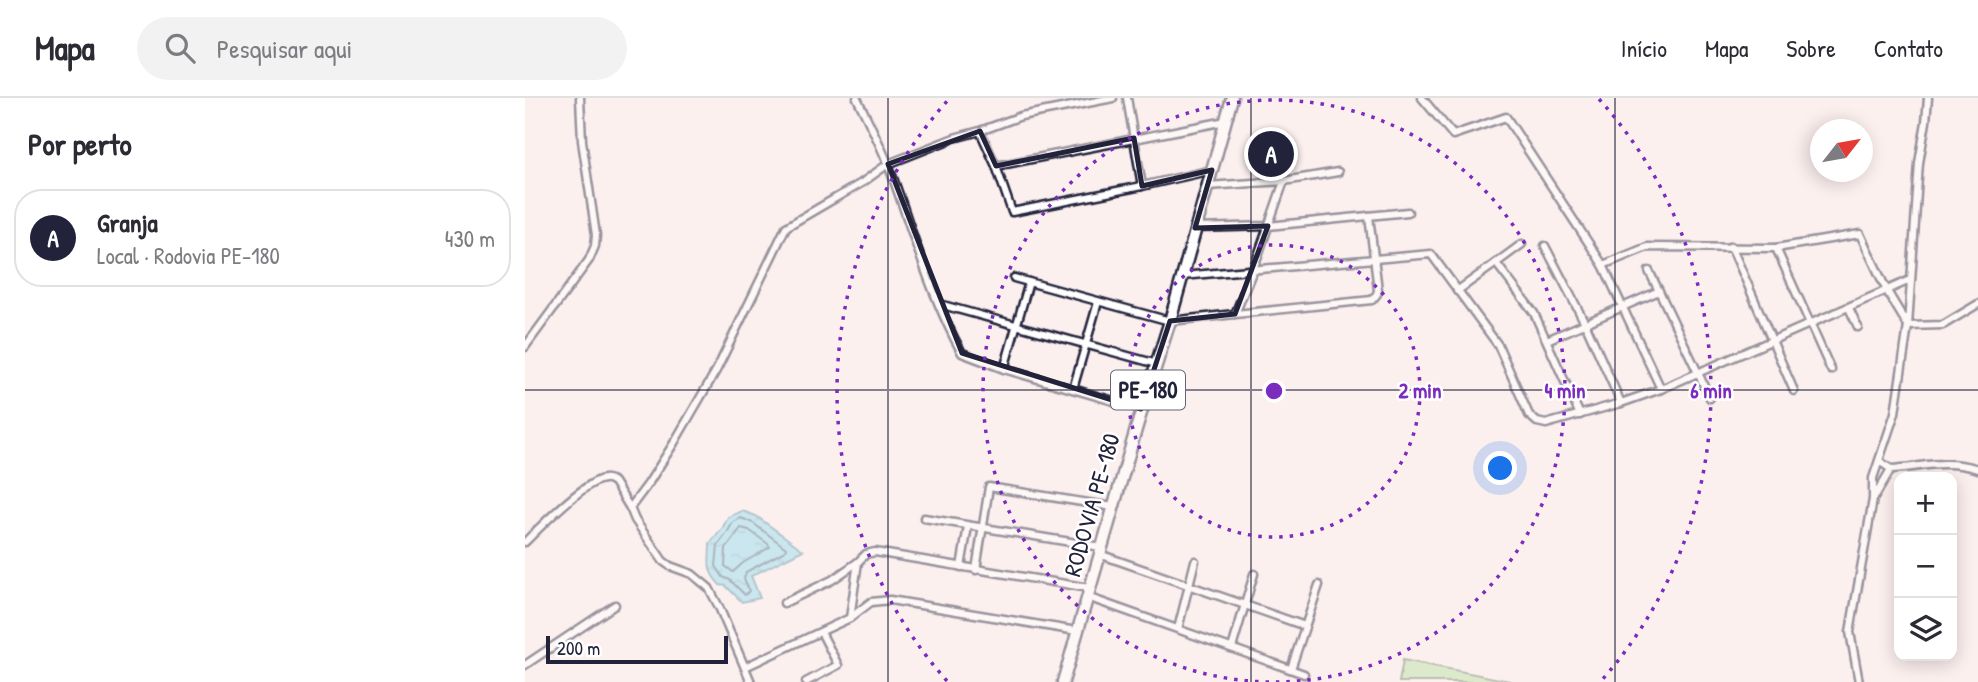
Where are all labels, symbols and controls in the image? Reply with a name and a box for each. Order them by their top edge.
search box [137,17,627,80]
text: Mapa [35,26,95,70]
icon: search [161,29,199,67]
text: Pesquisar aqui [217,31,352,66]
text: Início [1621,32,1667,64]
text: Mapa [1705,32,1748,64]
text: Sobre [1786,32,1836,64]
text: Contato [1874,32,1943,64]
north arrow [1810,119,1873,182]
text: Por perto [28,124,132,164]
pin: A [1248,128,1294,180]
text: Granja [97,205,158,240]
text: A [47,223,59,254]
text: 430 m [445,223,495,254]
text: Local · Rodovia PE-180 [97,240,280,271]
road number: PE-180 [1111,370,1185,410]
text: 2 min [1398,376,1442,405]
text: 4 min [1544,376,1586,405]
text: 6 min [1690,376,1732,405]
centre of rings [1262,379,1286,403]
street label: RODOVIA PE-180 [1055,430,1127,580]
your location [1483,451,1517,485]
map controls [1894,472,1957,661]
button: + [1894,472,1957,535]
button: − [1894,535,1957,598]
button: layers [1894,598,1957,661]
scale bar [546,633,728,665]
text: 200 m [557,635,600,661]

